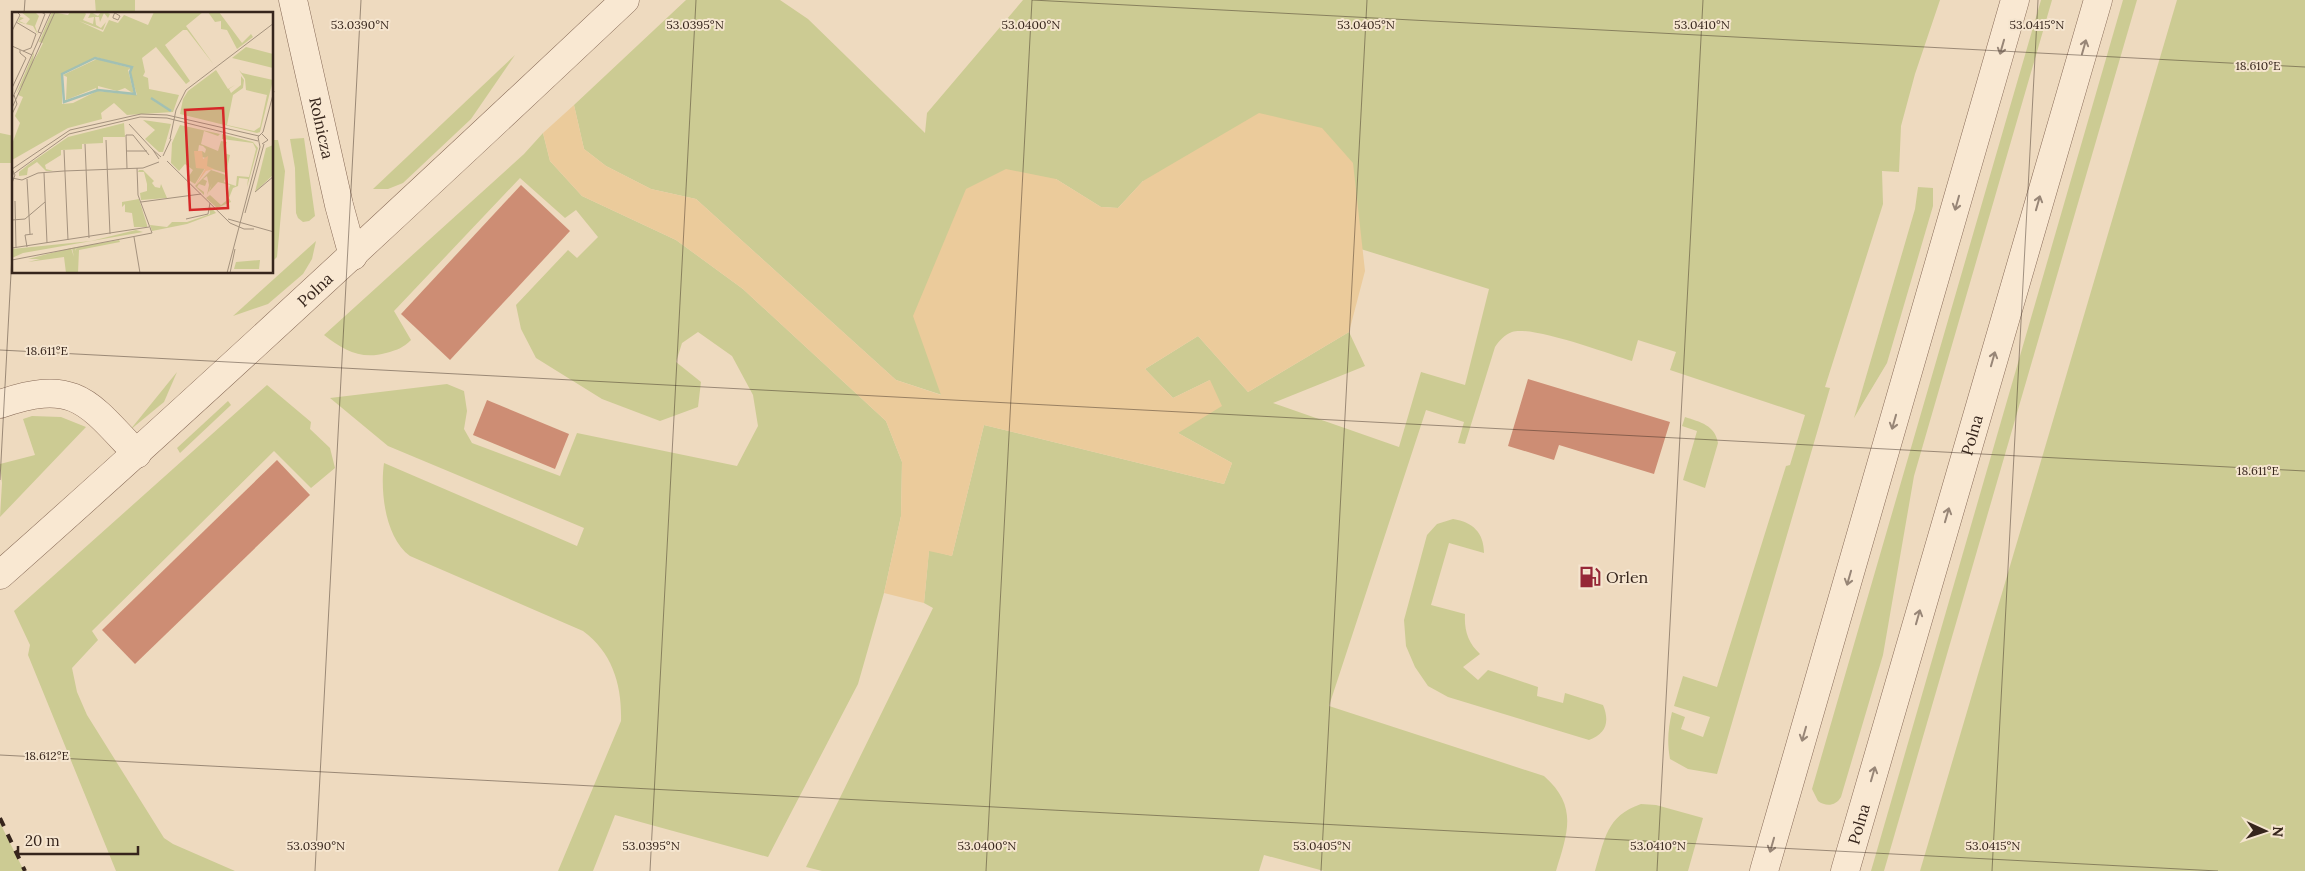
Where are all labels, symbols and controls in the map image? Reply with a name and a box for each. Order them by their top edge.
inset map [12,12,274,274]
text: 53.0390°N [331,17,389,32]
text: 53.0395°N [666,17,724,32]
text: 53.0400°N [1002,17,1060,32]
text: 53.0405°N [1337,17,1395,32]
text: 53.0410°N [1674,17,1730,32]
text: 53.0415°N [2010,17,2064,32]
one-way arrow [1996,38,2006,54]
one-way arrow [2079,40,2089,56]
text: 18.610°E [2235,58,2281,73]
street label: Rolnicza [305,95,338,161]
one-way arrow [1951,195,1961,211]
one-way arrow [2034,196,2044,212]
street label: Polna [293,268,337,311]
text: 18.611°E [26,343,68,358]
one-way arrow [1988,352,1998,368]
street label: Polna [1956,412,1987,458]
one-way arrow [1888,413,1898,429]
text: 18.611°E [2237,463,2279,478]
one-way arrow [1943,508,1953,524]
fuel station icon: Orlen [1577,564,1603,590]
place label: Orlen [1606,567,1649,587]
one-way arrow [1843,570,1853,586]
one-way arrow [1913,610,1923,626]
one-way arrow [1798,726,1808,742]
text: 18.612°E [25,748,69,763]
one-way arrow [1868,766,1878,782]
street label: Polna [1843,801,1874,847]
north arrow [2240,806,2290,856]
scale bar [18,824,138,856]
text: N [2269,826,2287,838]
text: 20 m [25,831,60,850]
one-way arrow [1766,837,1776,853]
text: 53.0390°N [287,838,345,853]
text: 53.0395°N [622,838,680,853]
text: 53.0400°N [958,838,1016,853]
text: 53.0405°N [1293,838,1351,853]
text: 53.0410°N [1630,838,1686,853]
text: 53.0415°N [1966,838,2020,853]

